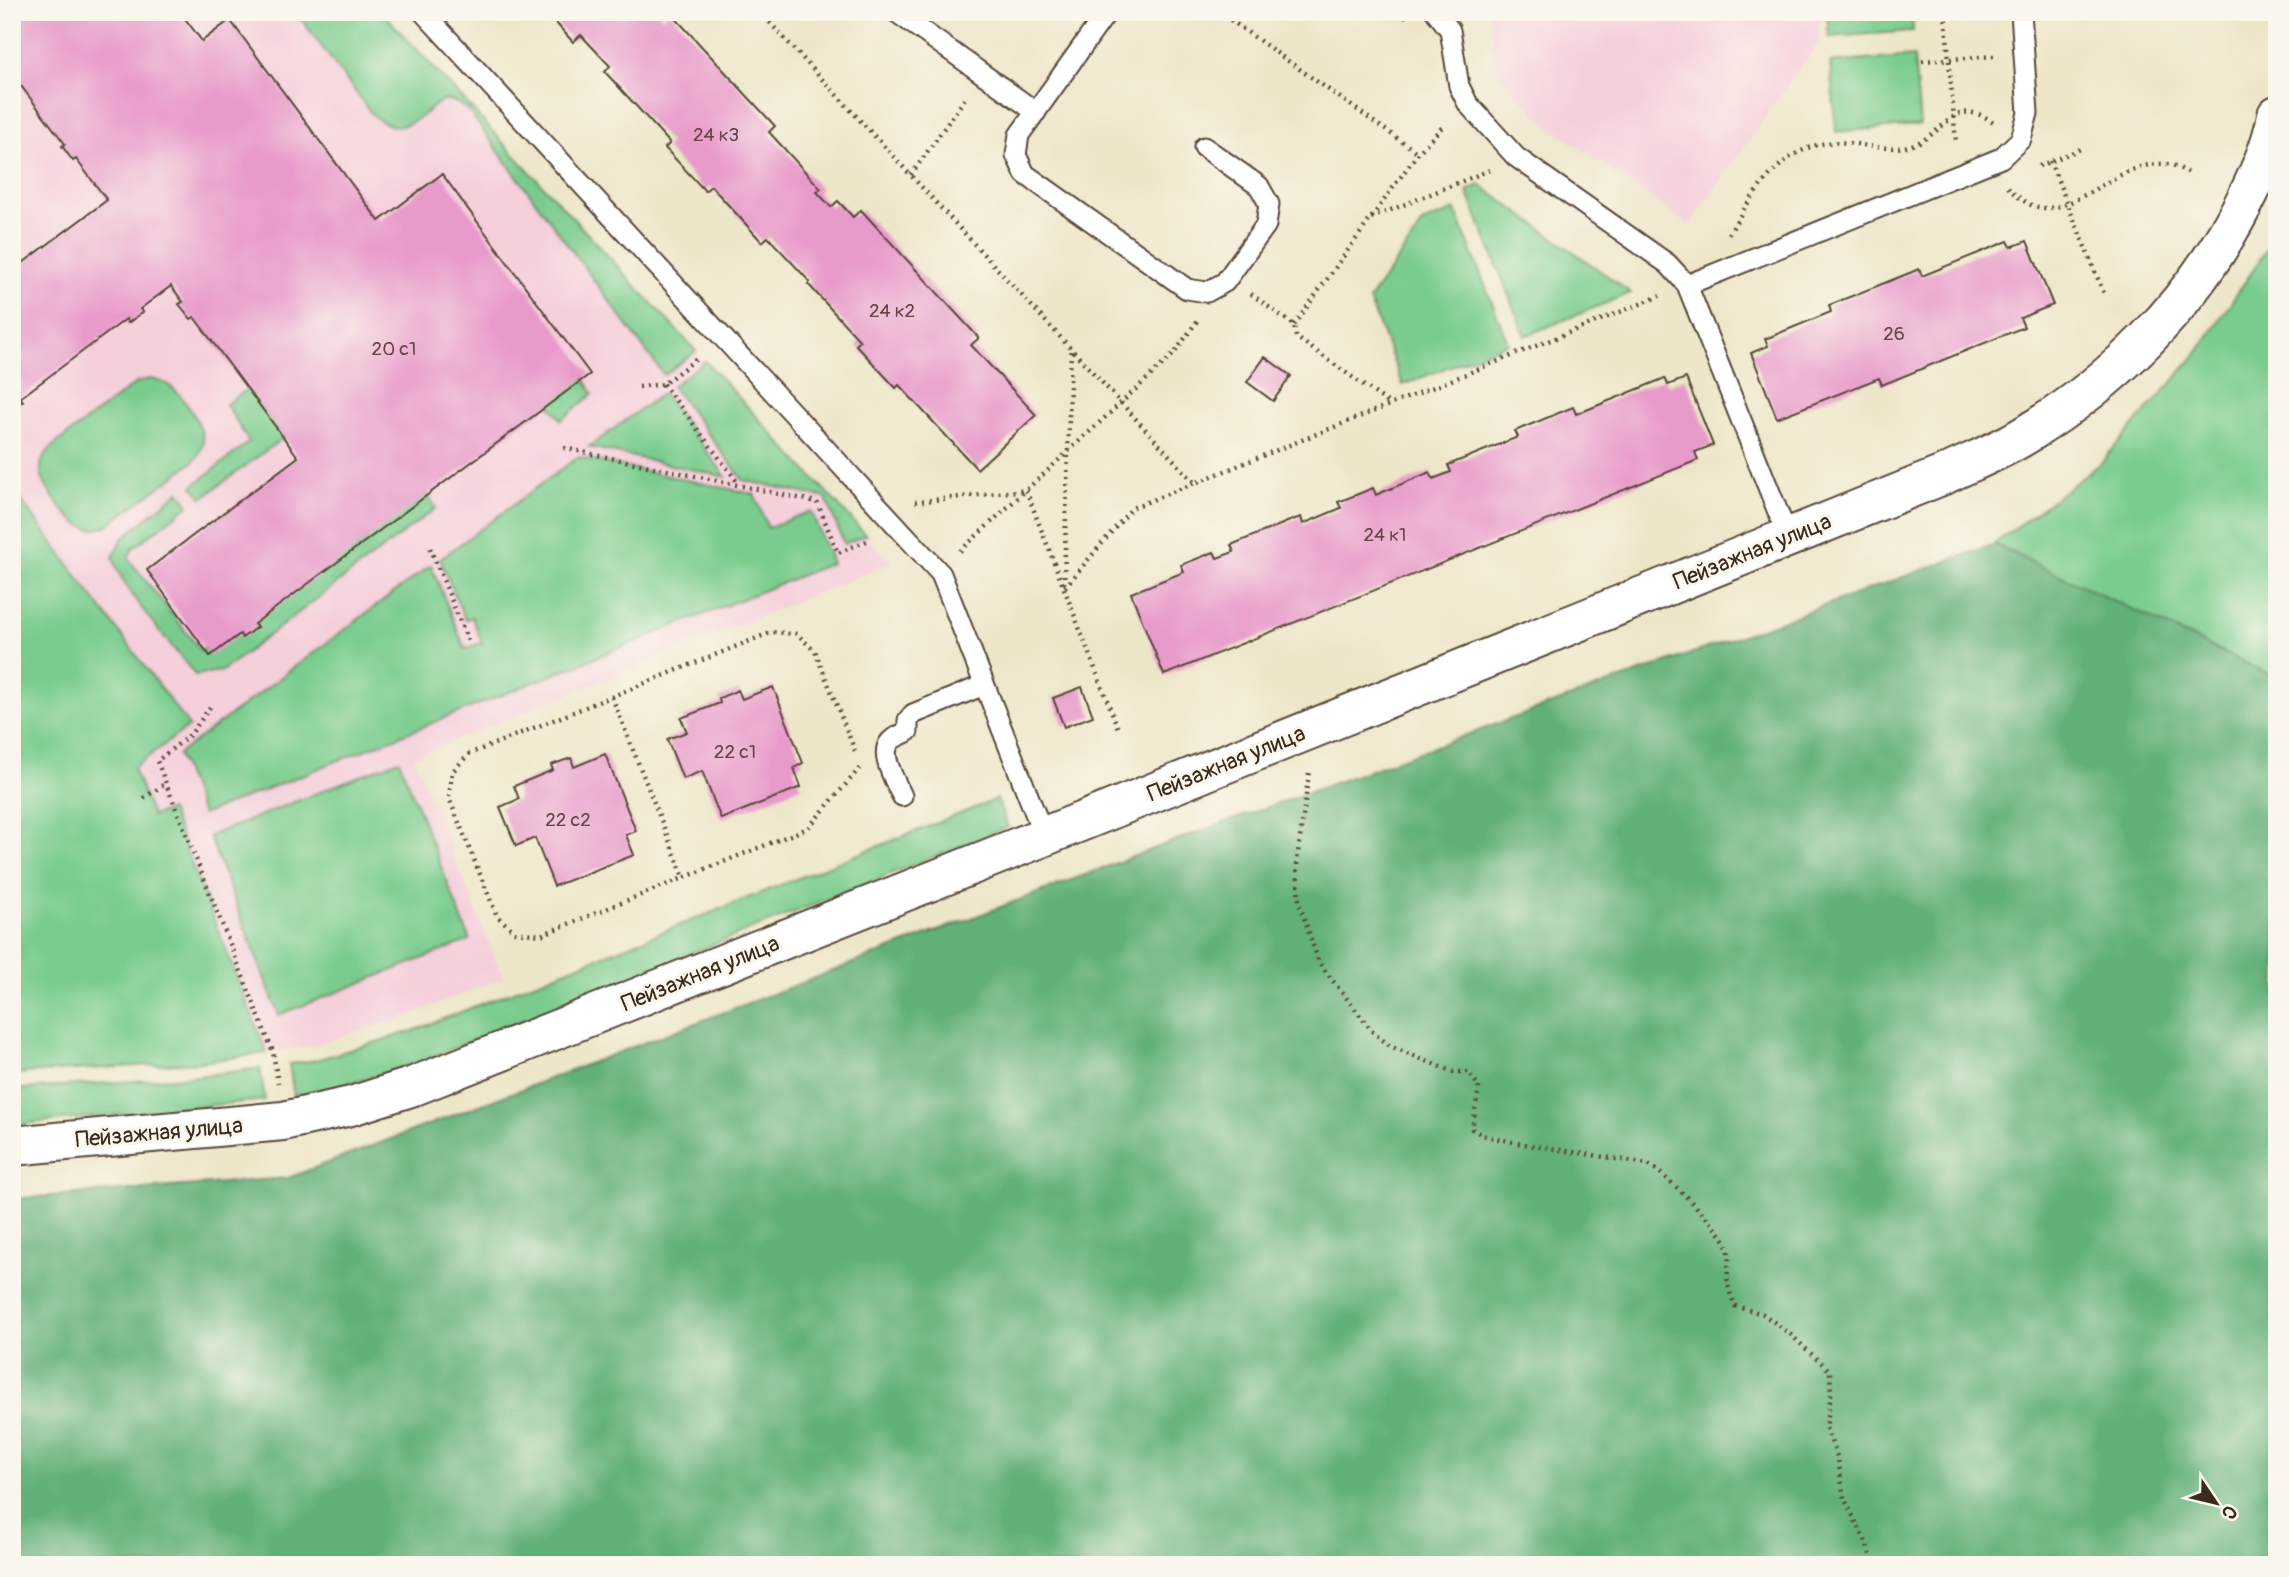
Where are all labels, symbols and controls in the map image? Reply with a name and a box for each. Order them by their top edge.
house number: 24 к3 [693,123,739,147]
house number: 24 к2 [869,299,915,323]
house number: 26 [1883,322,1905,346]
house number: 20 с1 [372,337,416,361]
street label: Пейзажная улица [1669,507,1835,596]
house number: 24 к1 [1364,523,1407,547]
street label: Пейзажная улица [1143,719,1309,808]
house number: 22 с1 [714,740,756,764]
house number: 22 с2 [545,808,591,832]
street label: Пейзажная улица [617,929,783,1018]
street label: Пейзажная улица [74,1111,244,1154]
north arrow [2180,1468,2250,1538]
text: С [2216,1500,2242,1524]

